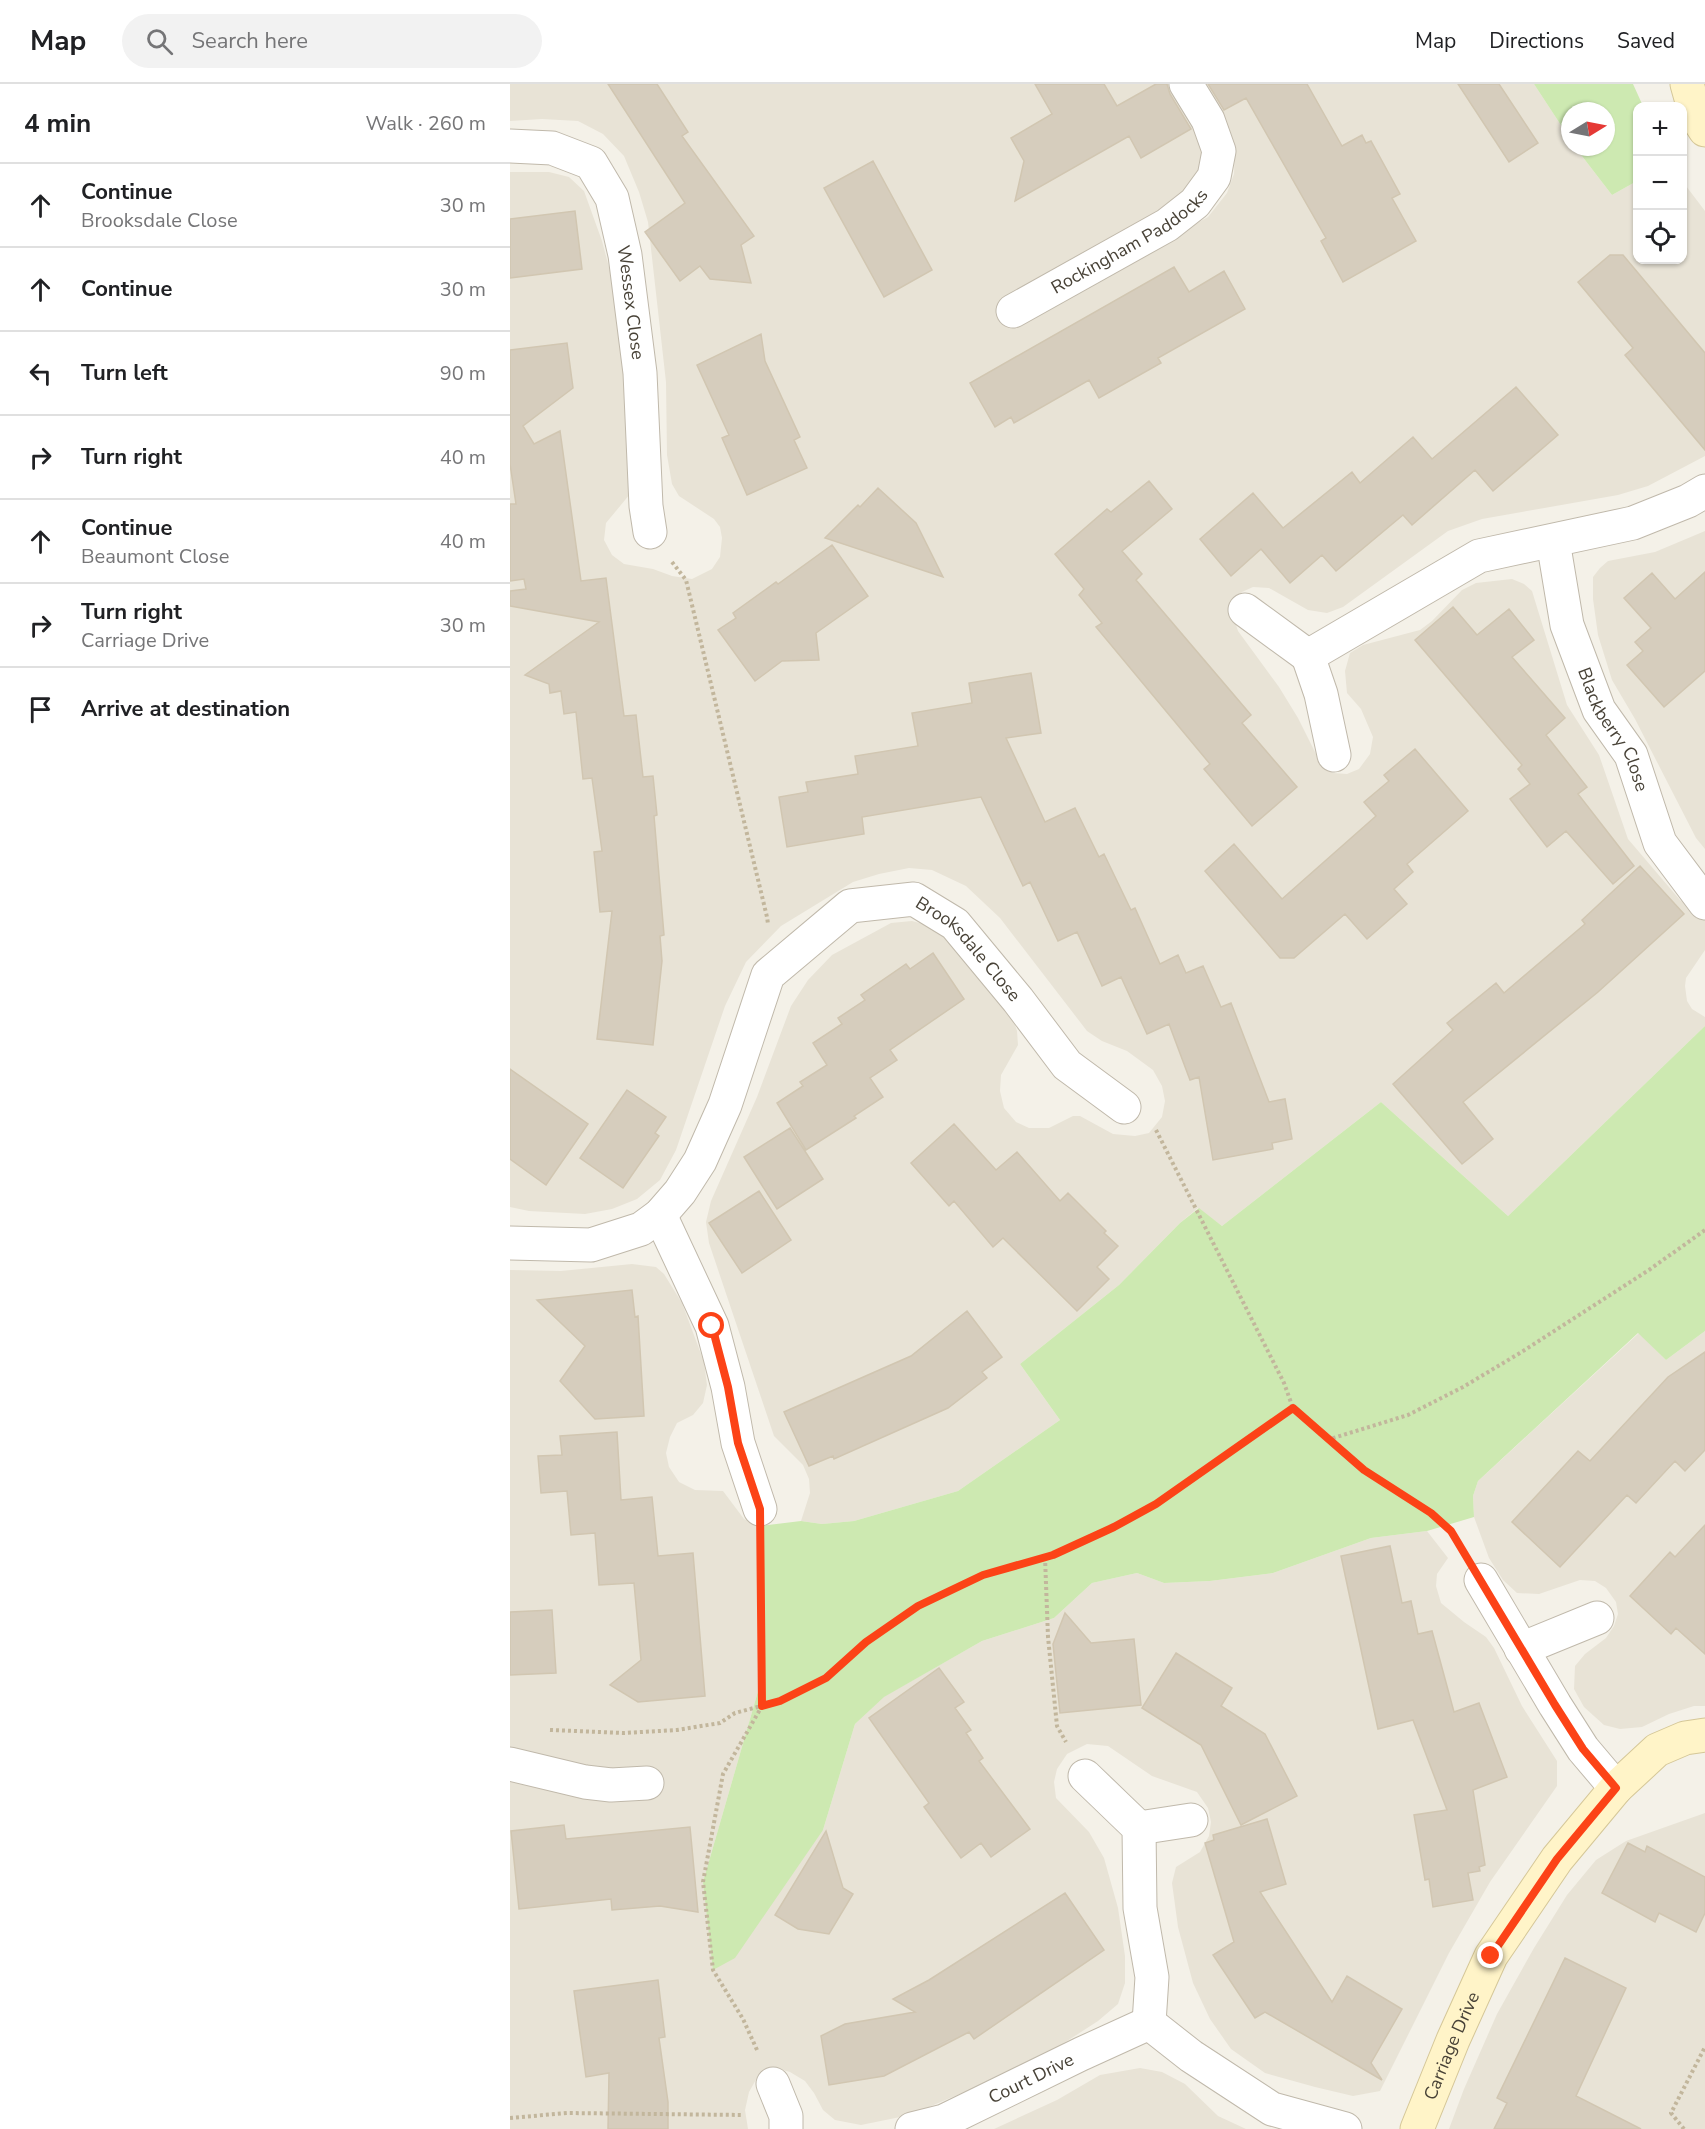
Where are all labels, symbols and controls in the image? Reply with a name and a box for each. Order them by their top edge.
search box [122,14,542,68]
text: Map [30,22,86,60]
icon: search [143,25,176,58]
text: Search here [191,26,308,56]
text: Map [1415,27,1456,55]
text: Directions [1489,27,1584,55]
text: Saved [1617,27,1675,55]
north arrow [1561,102,1615,156]
map controls [1633,102,1687,264]
button: + [1633,102,1687,156]
text: 4 min [24,106,91,141]
text: Walk · 260 m [366,110,486,137]
button: − [1633,156,1687,210]
text: Continue [81,177,172,207]
street label: Rockingham Paddocks [1047,184,1213,299]
icon: ahead [24,189,57,222]
text: 30 m [440,192,486,219]
text: Brooksdale Close [81,207,238,234]
button: locate [1633,210,1687,264]
street label: Wessex Close [611,243,650,361]
icon: ahead [24,273,57,306]
text: Continue [81,274,172,304]
text: 30 m [440,276,486,303]
icon: left [24,357,57,390]
text: Turn left [81,358,168,388]
text: 90 m [440,360,486,387]
icon: right [24,441,57,474]
text: Turn right [81,442,182,472]
text: 40 m [440,444,486,471]
text: Continue [81,513,172,543]
icon: ahead [24,525,57,558]
text: 40 m [440,528,486,555]
text: Beaumont Close [81,543,229,570]
text: Turn right [81,597,182,627]
icon: right [24,609,57,642]
text: 30 m [440,612,486,639]
text: Carriage Drive [81,627,209,654]
street label: Blackberry Close [1572,664,1654,794]
icon: arrive [24,693,57,726]
text: Arrive at destination [81,694,290,724]
street label: Brooksdale Close [911,891,1026,1007]
route start [698,1312,724,1338]
route end [1477,1942,1503,1968]
street label: Carriage Drive [1418,1988,1485,2104]
street label: Court Drive [984,2047,1078,2109]

